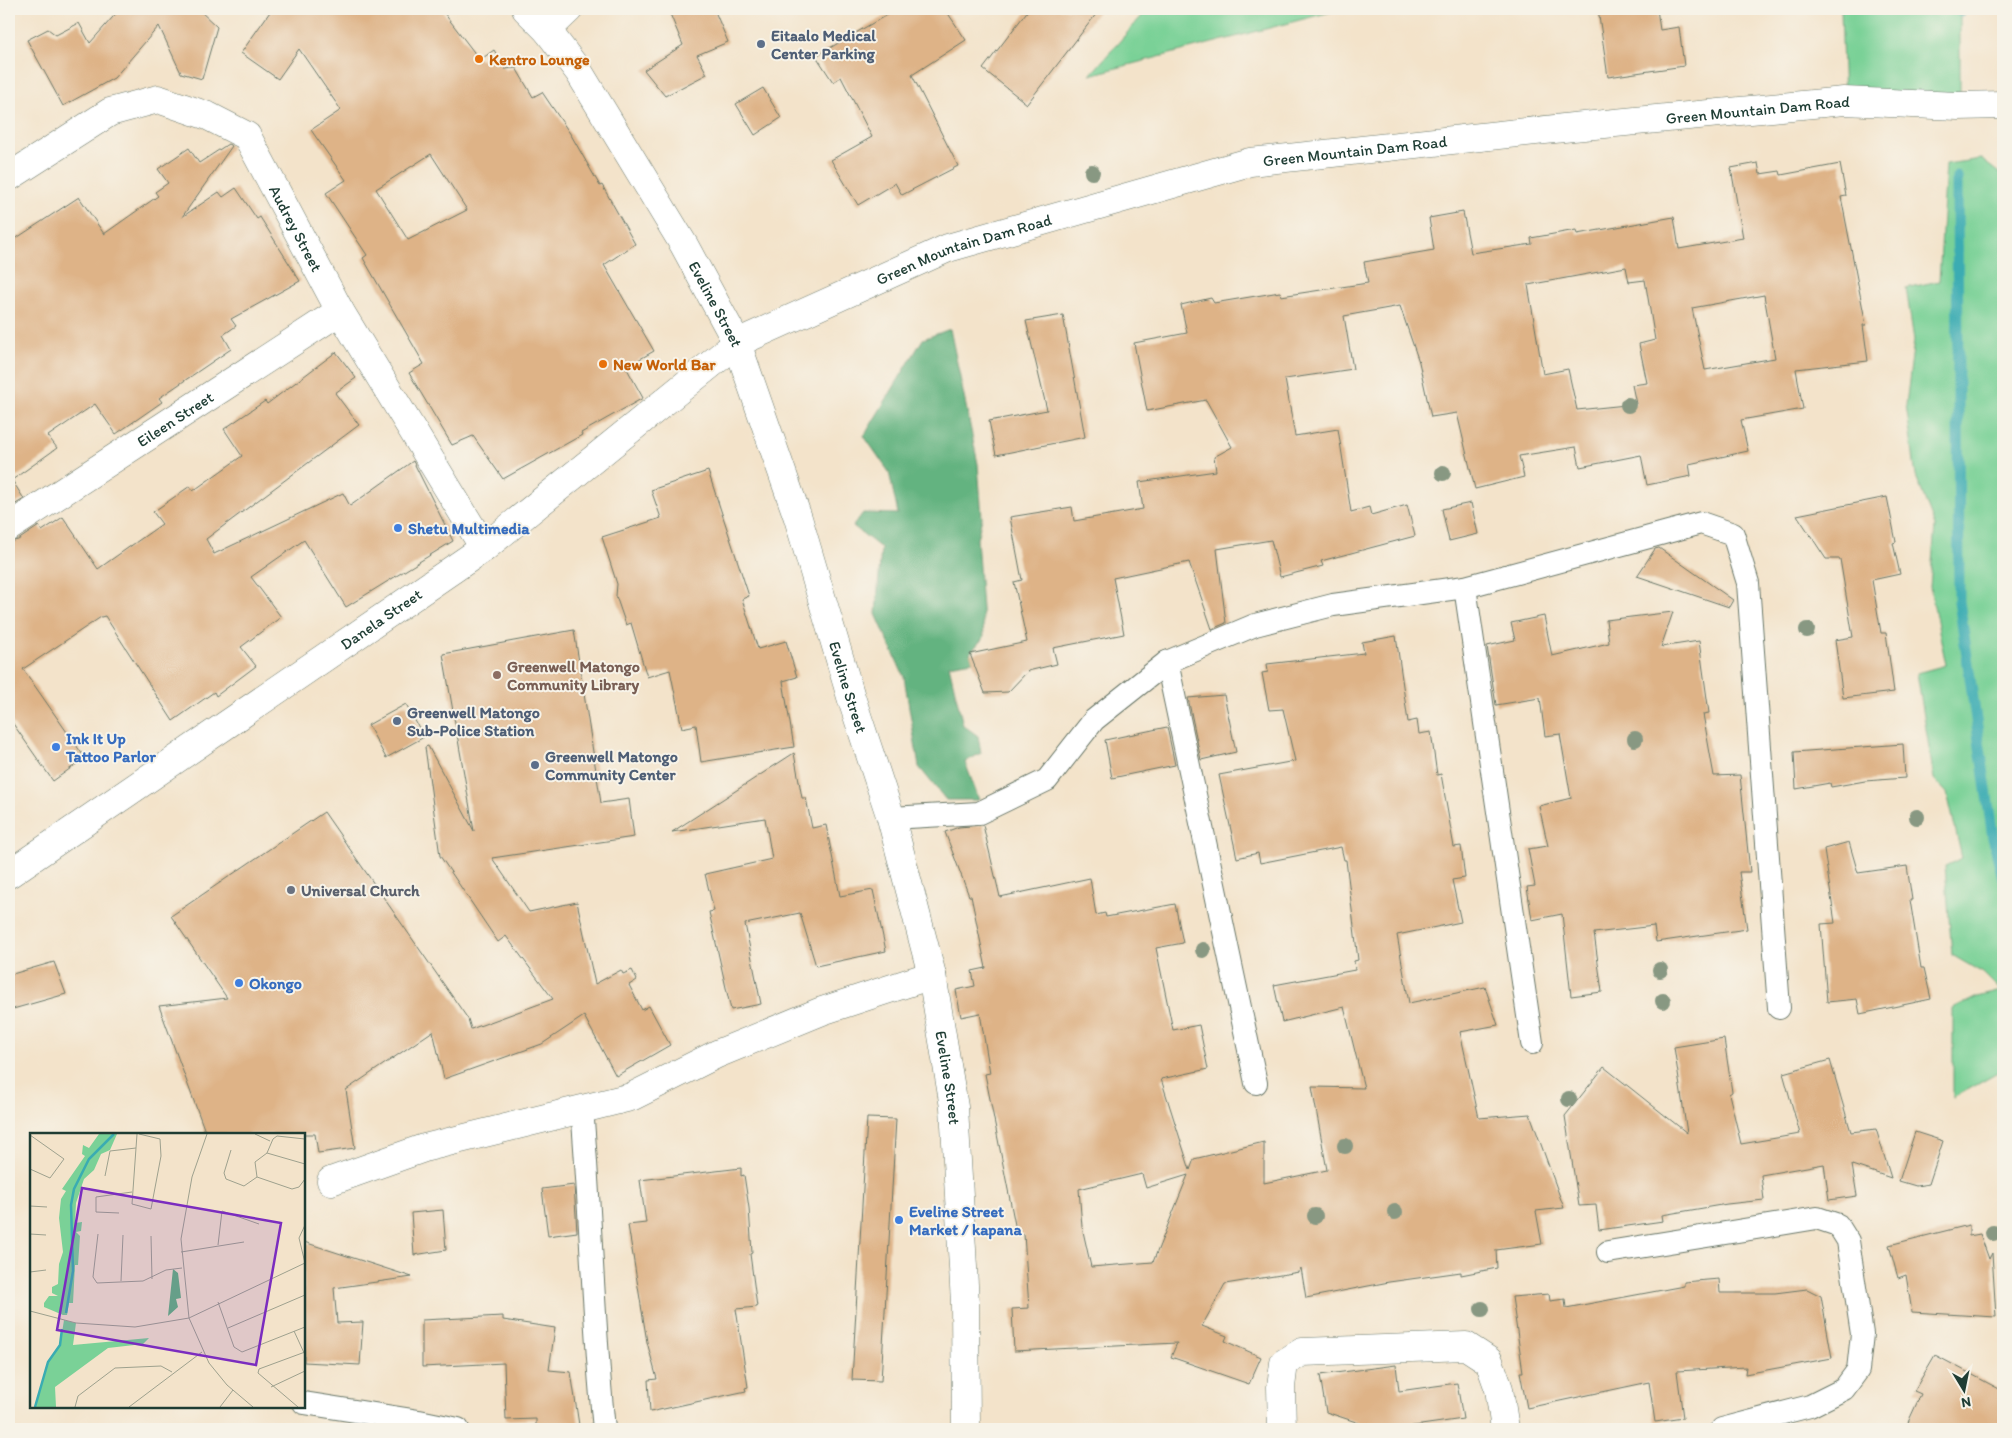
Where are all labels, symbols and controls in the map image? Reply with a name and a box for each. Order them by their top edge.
place label: Eitaalo Medical Center Parking [771,26,876,64]
marker: Eitaalo Medical Center Parking [755,38,767,50]
place label: Kentro Lounge [489,50,590,70]
marker: Kentro Lounge [473,53,485,65]
street label: Green Mountain Dam Road [1665,92,1851,128]
street label: Green Mountain Dam Road [1262,132,1448,171]
street label: Audrey Street [265,182,326,275]
street label: Green Mountain Dam Road [873,210,1054,289]
street label: Eveline Street [685,258,747,349]
place label: New World Bar [613,355,717,374]
marker: New World Bar [597,358,609,370]
street label: Eileen Street [133,387,217,451]
place label: Shetu Multimedia [408,519,530,538]
marker: Shetu Multimedia [392,522,404,534]
street label: Danela Street [337,585,426,654]
street label: Eveline Street [825,639,871,736]
place label: Greenwell Matongo Community Library [507,657,640,695]
marker: Greenwell Matongo Community Library [491,669,503,681]
place label: Greenwell Matongo Sub-Police Station [407,703,540,740]
marker: Greenwell Matongo Sub-Police Station [391,715,403,727]
place label: Ink It Up Tattoo Parlor [65,729,156,766]
marker: Ink It Up Tattoo Parlor [50,741,62,753]
place label: Greenwell Matongo Community Center [545,747,678,785]
marker: Greenwell Matongo Community Center [529,759,541,771]
place label: Universal Church [301,881,420,900]
marker: Universal Church [285,884,297,896]
place label: Okongo [249,974,302,994]
marker: Okongo [233,977,245,989]
street label: Eveline Street [931,1029,964,1125]
inset map [30,1133,305,1408]
place label: Eveline Street Market / kapana [909,1202,1022,1240]
marker: Eveline Street Market / kapana [893,1214,905,1226]
north arrow [1940,1366,1990,1416]
text: N [1960,1393,1972,1412]

